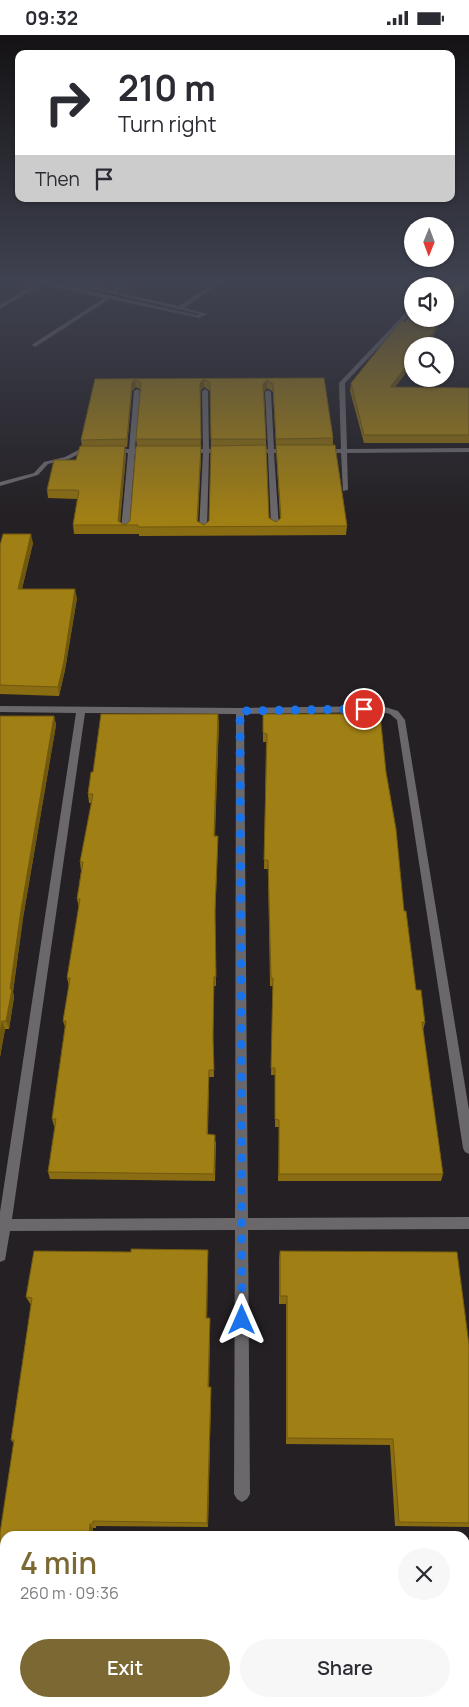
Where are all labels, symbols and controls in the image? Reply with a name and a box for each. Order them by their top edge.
text: 09:32 [25,5,78,31]
text: 210 m [118,64,216,112]
icon: right [35,70,100,135]
text: Turn right [118,109,216,139]
icon: arrive [90,165,118,193]
text: Then [35,166,80,192]
north arrow [404,217,454,267]
map controls [404,217,454,387]
button: sound [404,277,454,327]
button: search [404,337,454,387]
pin [343,688,385,730]
icon: arrive [350,695,378,723]
position arrow [215,1293,267,1345]
text: 4 min [20,1542,97,1583]
button: close [398,1548,450,1600]
text: 260 m · 09:36 [20,1582,119,1604]
button: Exit [20,1639,230,1697]
button: Share [240,1639,450,1697]

